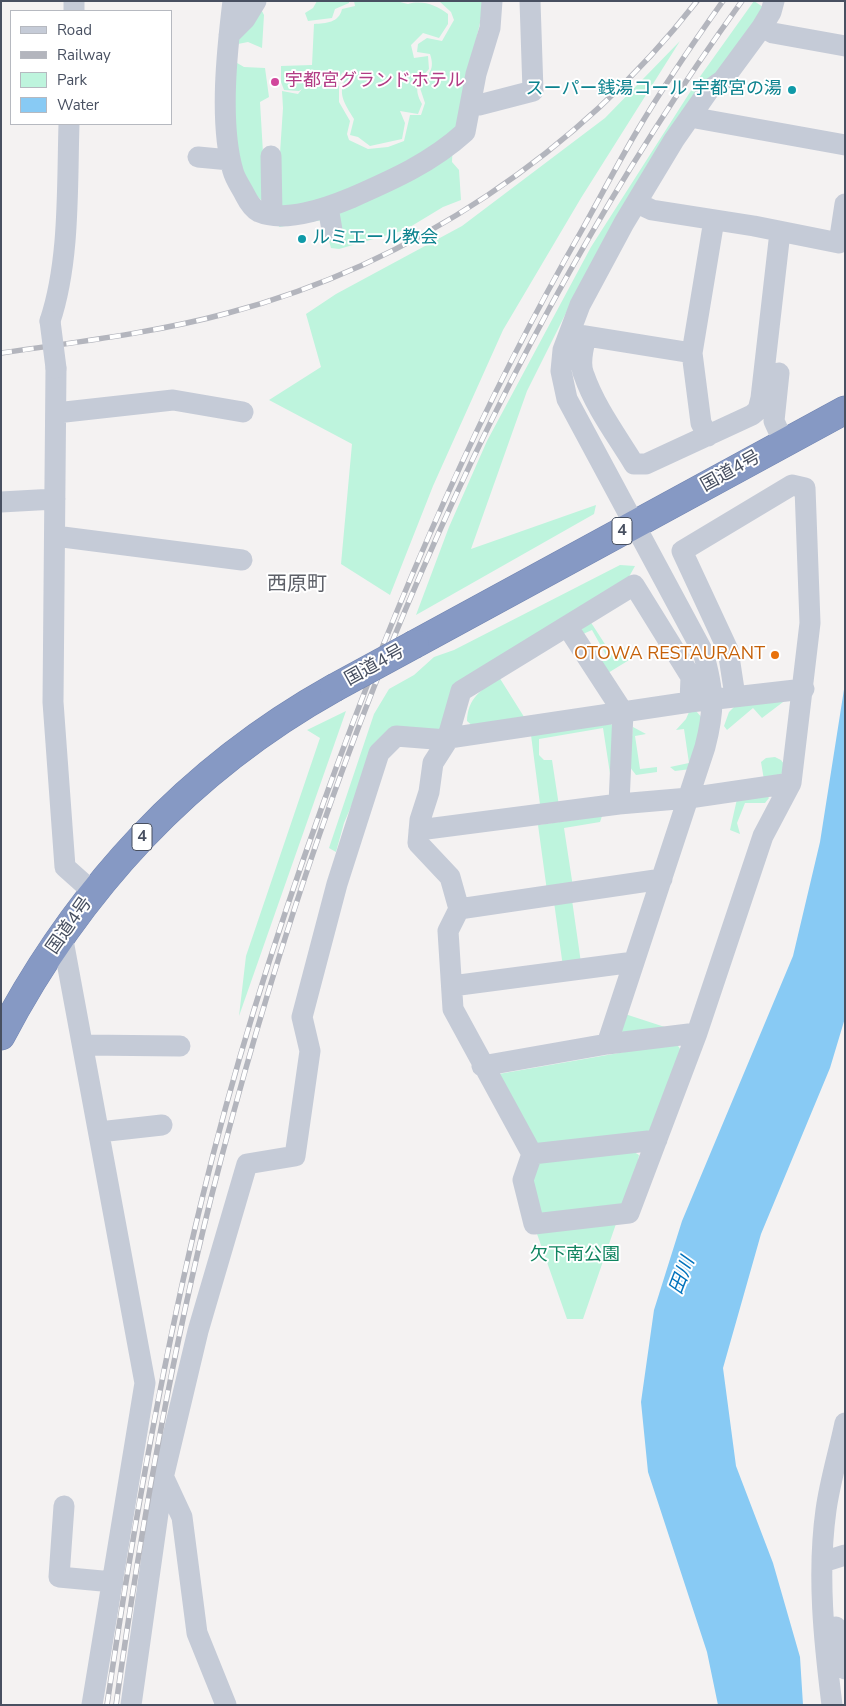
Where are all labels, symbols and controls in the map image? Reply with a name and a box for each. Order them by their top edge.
legend [10,10,172,125]
text: Road [57,20,92,40]
text: Railway [57,45,111,65]
text: Park [57,70,87,90]
place label: 宇都宮グランドホテル [285,71,465,93]
marker: 宇都宮グランドホテル [269,76,281,88]
place label: スーパー銭湯コール 宇都宮の湯 [525,79,782,101]
marker: スーパー銭湯コール 宇都宮の湯 [786,84,798,96]
text: Water [57,95,99,115]
place label: ルミエール教会 [312,228,438,250]
marker: ルミエール教会 [296,233,308,245]
street label: 国道4号 [697,447,765,497]
road number: 4 [612,518,632,544]
district label: 西原町 [267,573,327,597]
street label: 国道4号 [341,641,409,691]
place label: OTOWA RESTAURANT [574,644,765,666]
marker: OTOWA RESTAURANT [769,649,781,661]
road number: 4 [132,824,152,850]
street label: 国道4号 [43,893,97,959]
park label: 欠下南公園 [530,1245,620,1267]
water label: 田川 [666,1254,700,1298]

